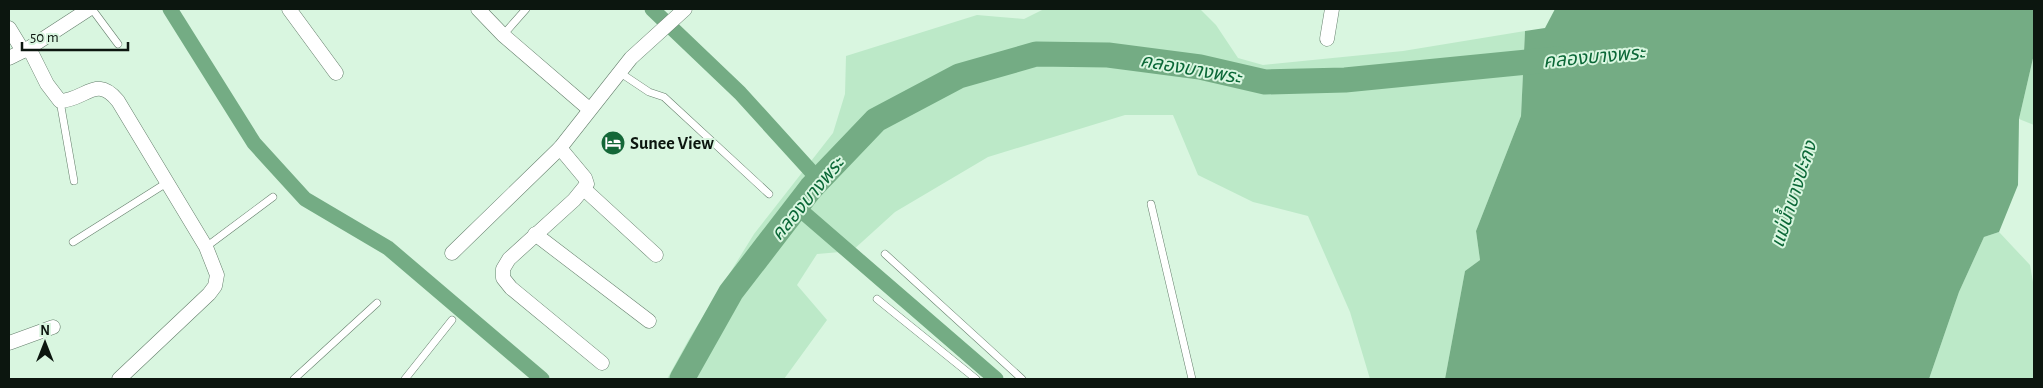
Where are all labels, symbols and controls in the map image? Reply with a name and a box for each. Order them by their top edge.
scale bar [22,20,129,52]
text: 50 m [30,30,59,45]
water label: คลองบางพระ [1543,43,1647,71]
water label: คลองบางพระ [1139,51,1244,88]
hotel icon: Sunee View [600,130,626,156]
place label: Sunee View [630,135,714,153]
water label: แม่น้ำบางปะกง [1764,137,1821,250]
water label: คลองบางพระ [768,153,849,244]
north arrow [20,318,70,368]
text: N [40,324,50,338]

